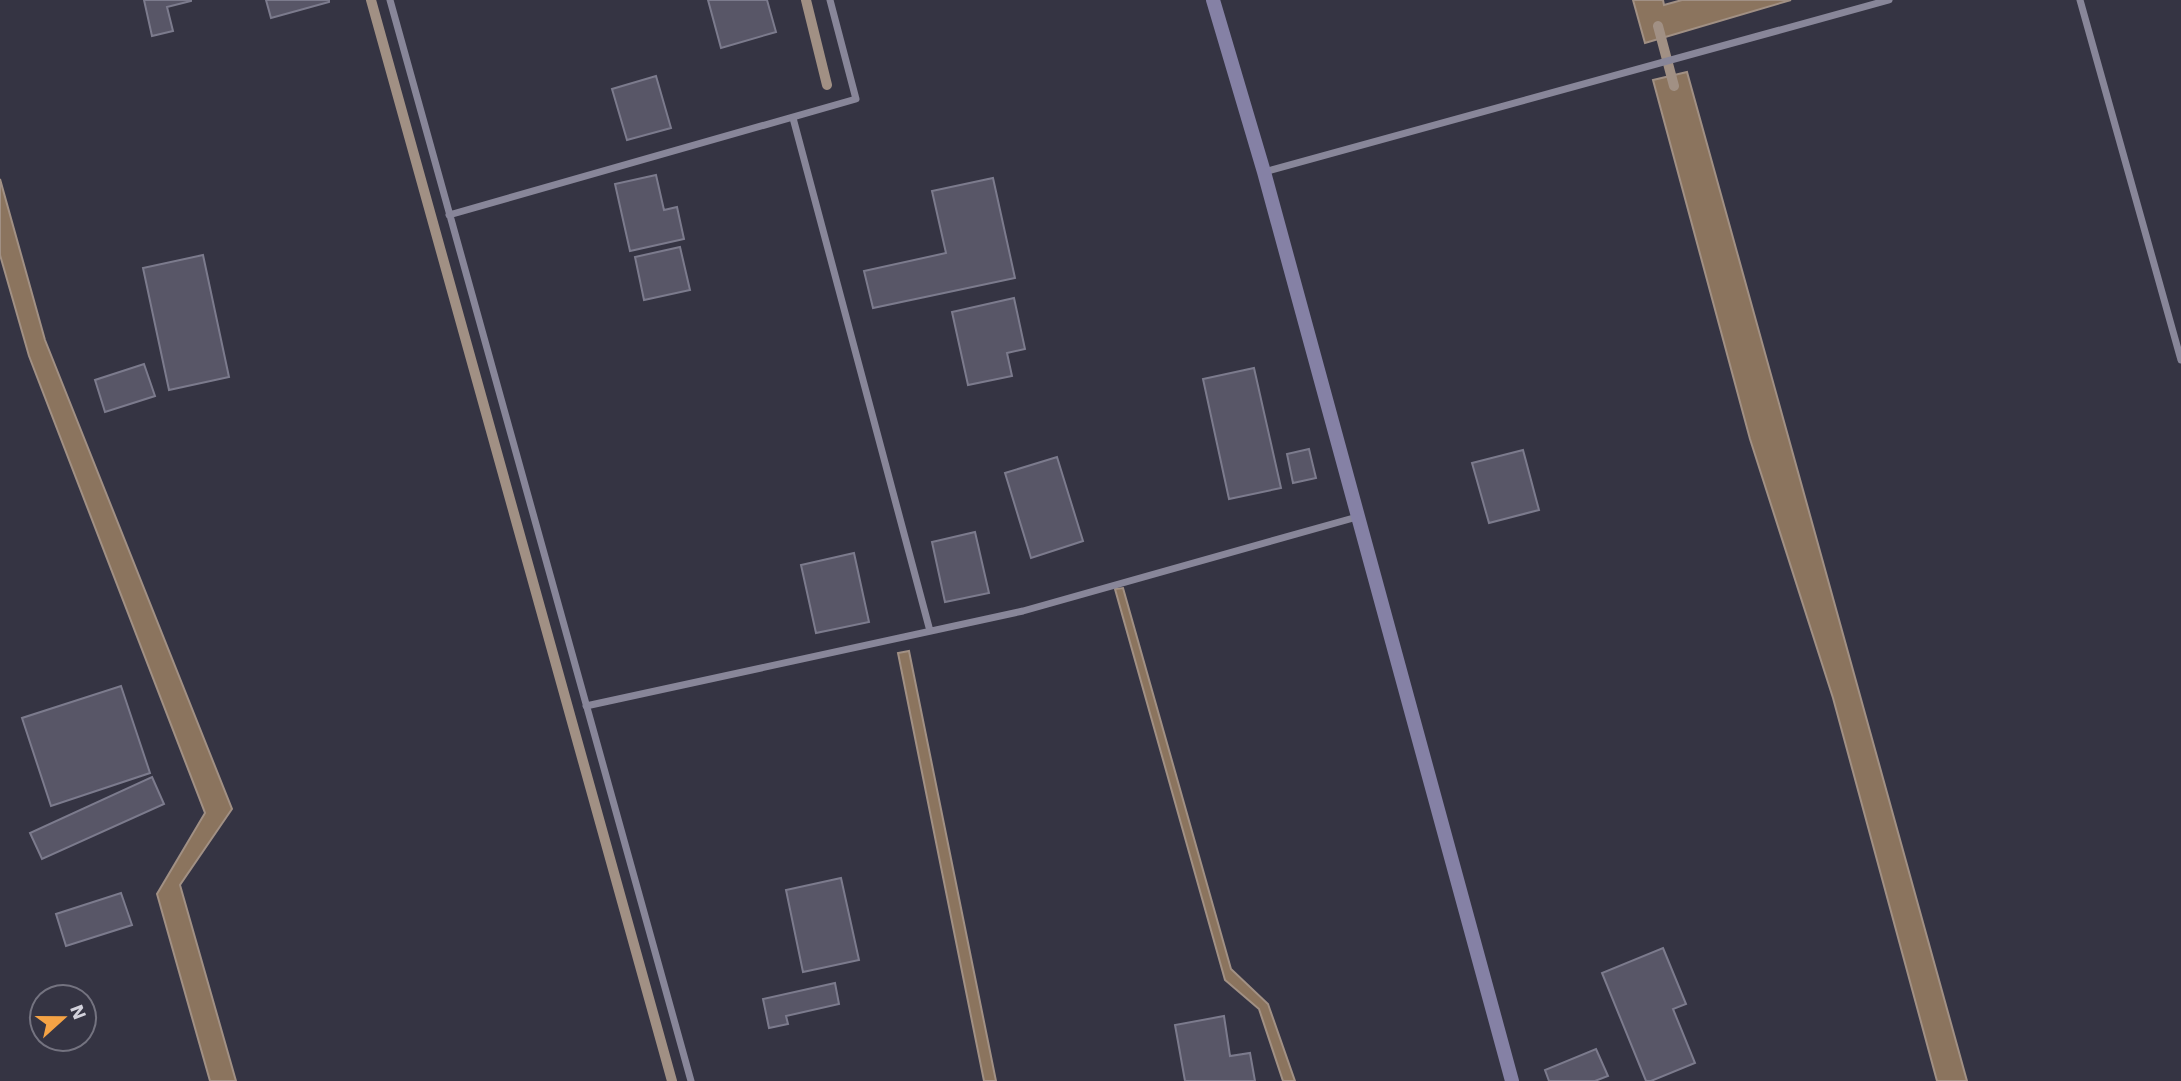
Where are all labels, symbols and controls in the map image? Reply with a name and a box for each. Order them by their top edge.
north arrow [28,983,98,1053]
text: N [65,1001,92,1023]

